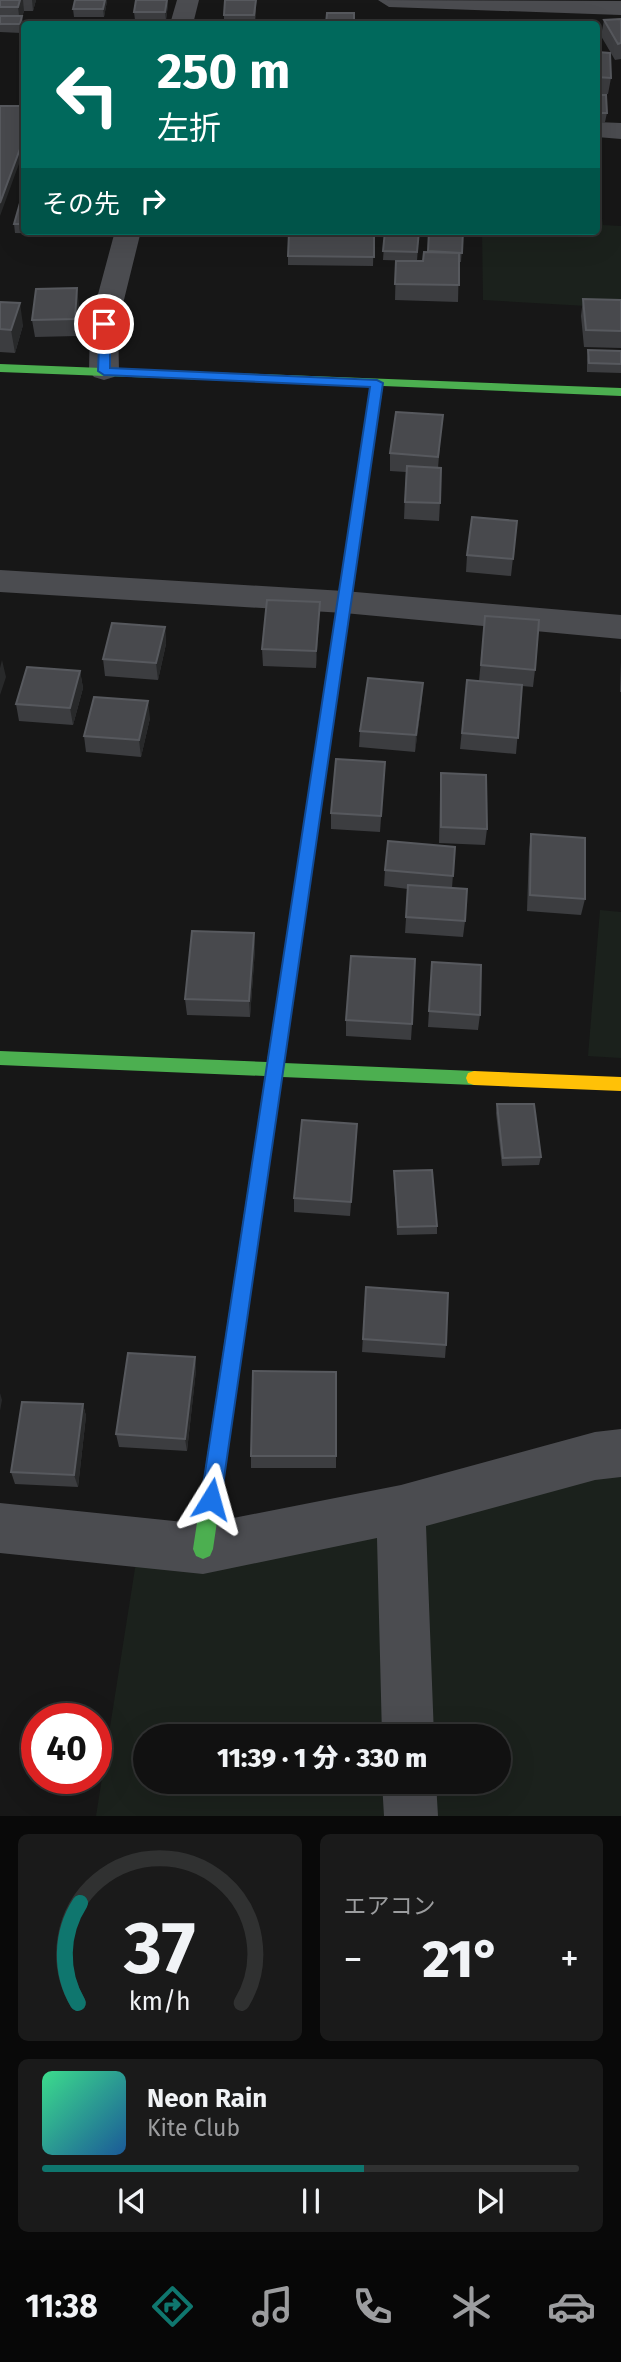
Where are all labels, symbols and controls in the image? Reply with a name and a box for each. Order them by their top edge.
text: 250 m [157,42,290,101]
icon: left [42,49,133,140]
text: 左折 [157,109,221,147]
icon: right [134,182,172,220]
text: その先 [42,189,120,220]
pin [74,294,134,354]
icon: arrive [85,305,123,343]
position arrow [174,1462,248,1536]
speed limit sign: 40 [21,1703,112,1794]
text: 11:39 · 1 分 · 330 m [217,1743,427,1774]
text: エアコン [344,1892,436,1920]
text: 37 [123,1906,196,1993]
text: 21° [422,1928,500,1991]
text: − [344,1936,363,1982]
text: + [560,1936,579,1982]
text: km/h [129,1987,191,2017]
text: Neon Rain [147,2083,267,2114]
text: Kite Club [147,2114,240,2142]
icon: previous [113,2182,151,2220]
icon: pause [292,2182,330,2220]
icon: next [471,2182,509,2220]
icon: directions [148,2282,197,2331]
icon: music [248,2282,297,2331]
icon: phone [348,2282,397,2331]
icon: climate [447,2282,496,2331]
icon: car [547,2282,596,2331]
text: 11:38 [25,2287,98,2325]

